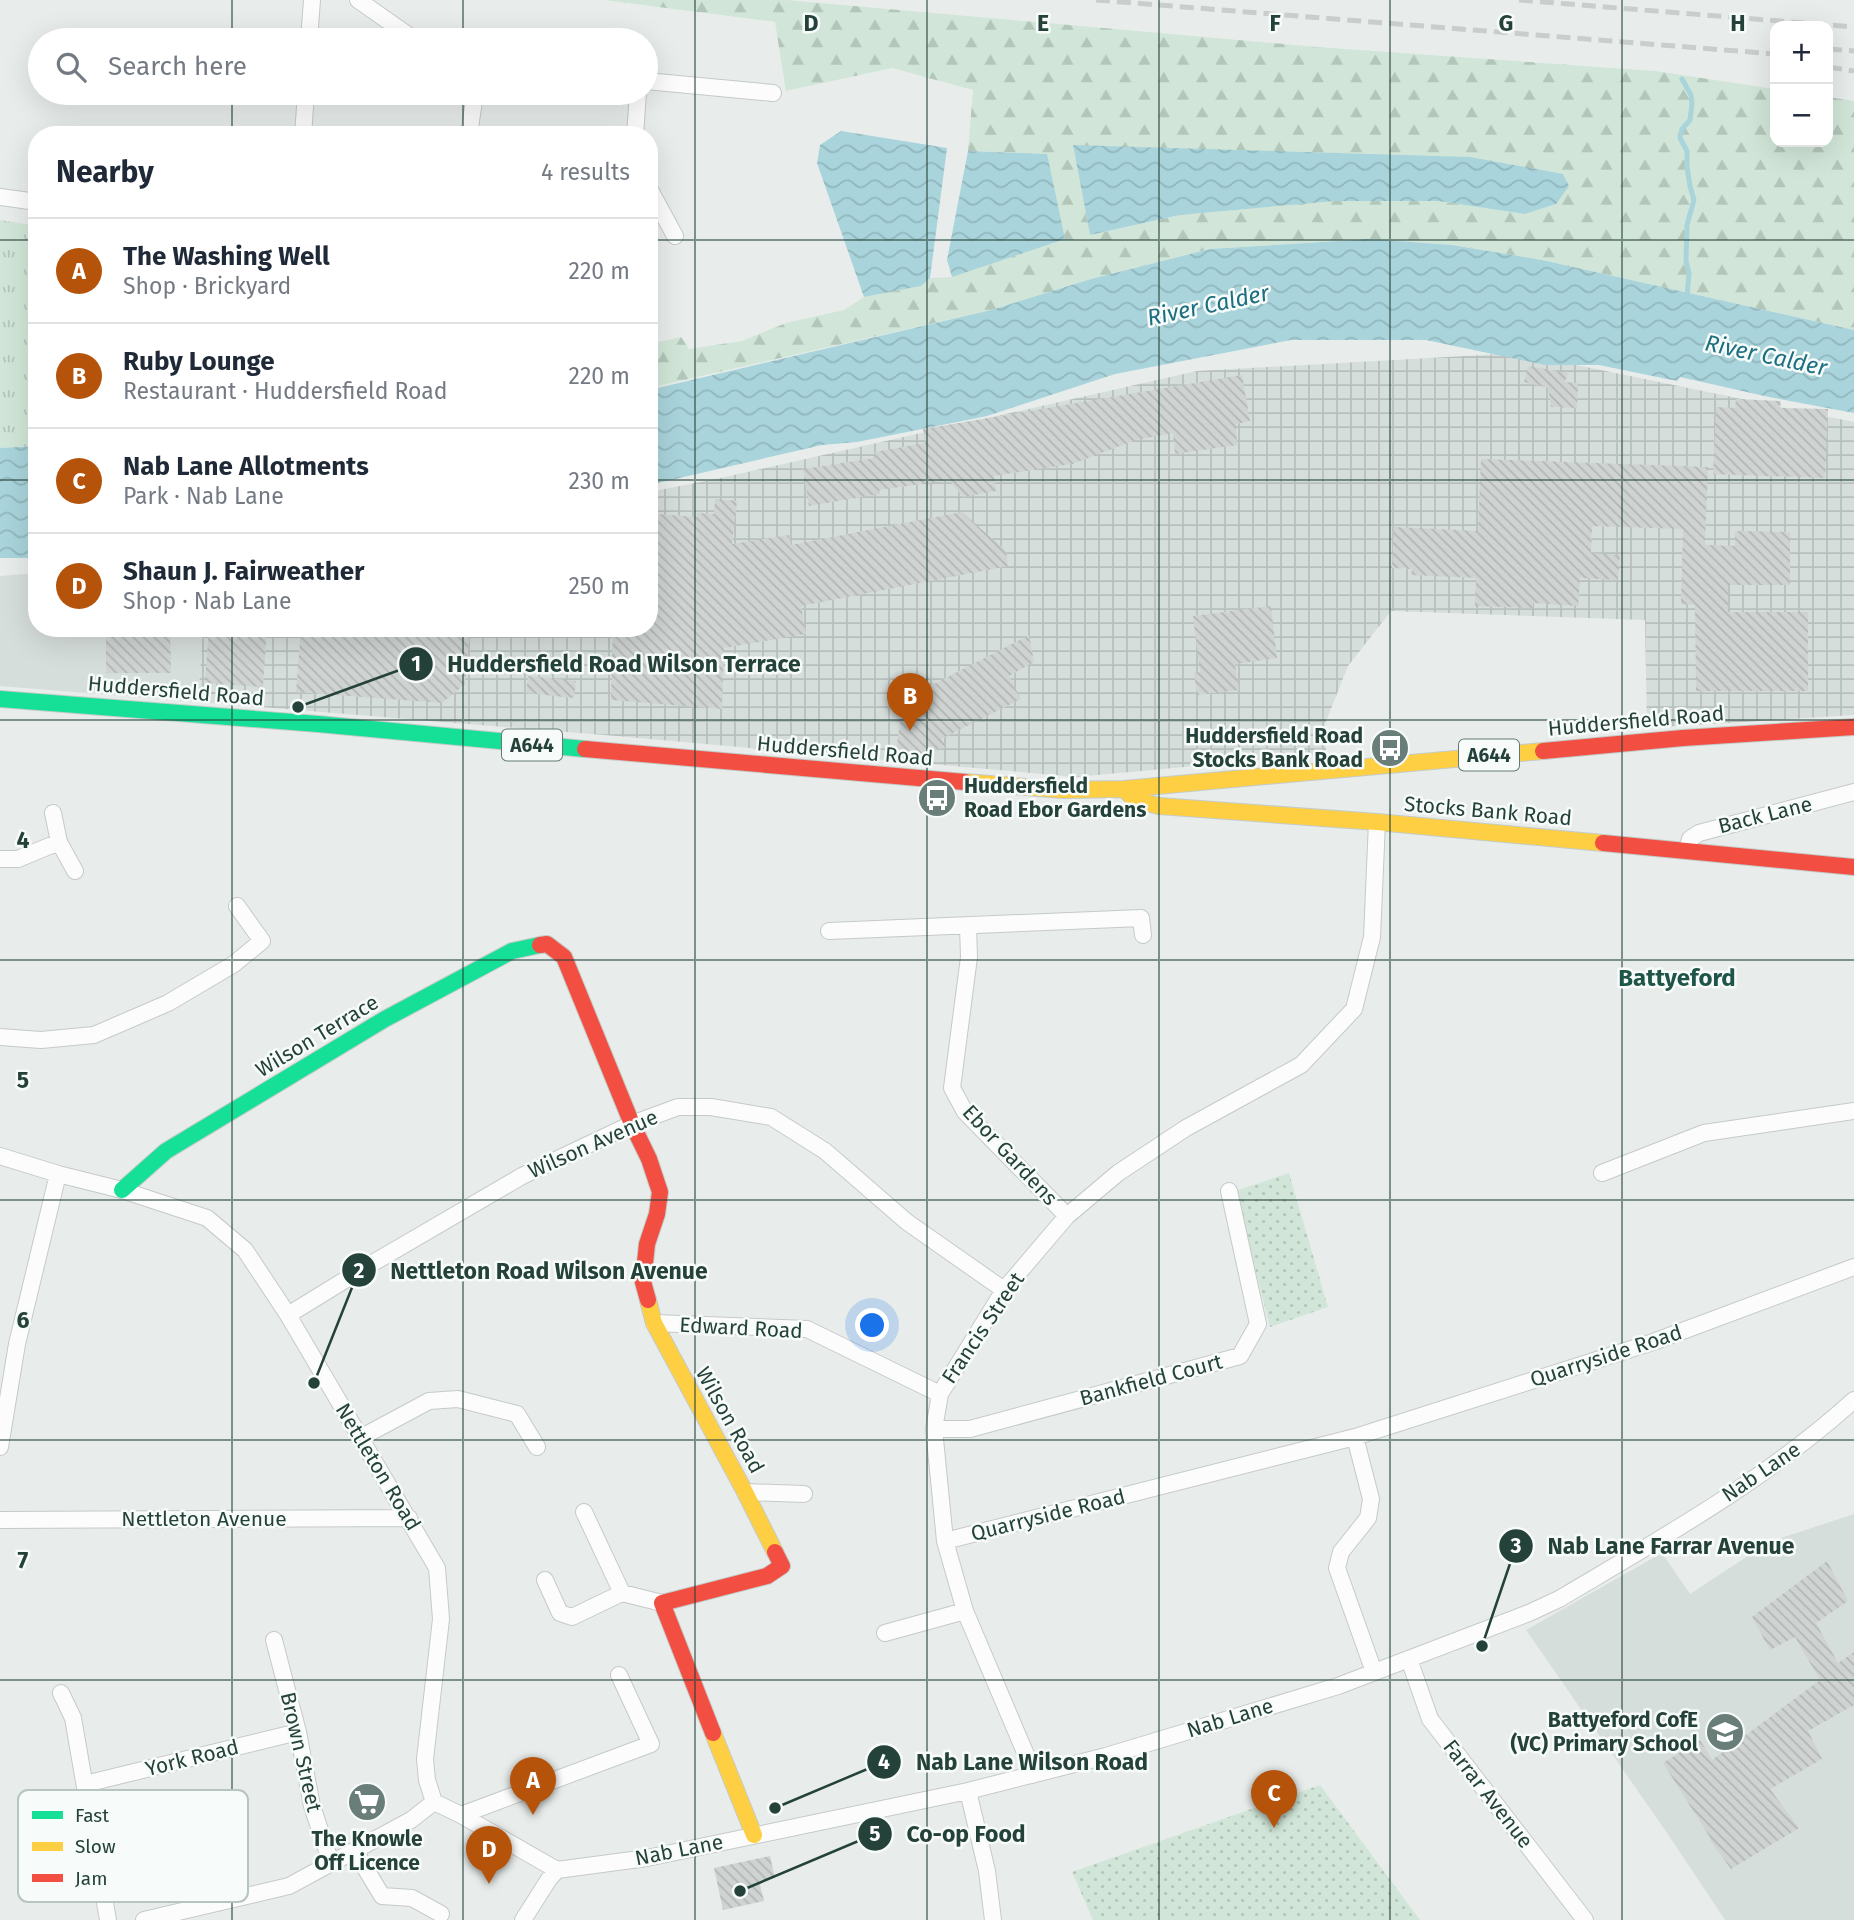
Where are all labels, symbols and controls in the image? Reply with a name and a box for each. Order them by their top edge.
text: D [804,9,819,37]
text: E [1037,9,1049,37]
text: F [1269,9,1281,37]
text: G [1499,9,1513,37]
text: H [1730,9,1746,37]
map controls [1770,21,1833,147]
button: + [1770,21,1833,84]
search box [28,28,658,105]
icon: search [52,48,90,86]
text: Search here [108,51,247,82]
button: − [1770,84,1833,147]
text: Nearby [56,154,154,190]
text: 4 results [541,158,630,186]
text: The Washing Well [123,241,330,272]
text: A [72,257,86,285]
text: 220 m [569,257,630,285]
text: Shop · Brickyard [123,272,291,300]
water label: River Calder [1144,278,1273,332]
water label: River Calder [1702,328,1831,382]
text: Ruby Lounge [123,346,275,377]
text: B [72,362,86,390]
text: 220 m [569,362,630,390]
text: Restaurant · Huddersfield Road [123,377,448,405]
text: Nab Lane Allotments [123,451,369,482]
text: C [72,467,86,495]
text: 230 m [569,467,630,495]
text: Park · Nab Lane [123,482,284,510]
text: Shaun J. Fairweather [123,556,365,587]
text: D [72,572,86,600]
text: 250 m [568,572,630,600]
text: Shop · Nab Lane [123,587,292,615]
callout: Huddersfield Road Wilson Terrace [398,642,815,686]
text: Huddersfield Road Wilson Terrace [447,650,801,678]
text: 1 [411,651,421,677]
street label: Huddersfield Road [87,670,265,712]
pin: B [887,673,933,731]
street label: Huddersfield Road [1547,700,1725,742]
place label: Huddersfield Road Stocks Bank Road [1185,723,1363,773]
bus stop icon: Huddersfield Road Stocks Bank Road [1369,727,1411,769]
road number: A644 [502,730,562,760]
street label: Huddersfield Road [756,730,934,772]
road number: A644 [1459,740,1519,770]
place label: Huddersfield Road Ebor Gardens [964,773,1146,823]
bus stop icon: Huddersfield Road Ebor Gardens [916,777,958,819]
street label: Stocks Bank Road [1403,791,1573,831]
street label: Back Lane [1715,791,1815,839]
text: 4 [17,826,30,854]
district label: Battyeford [1618,964,1736,992]
street label: Wilson Terrace [251,989,383,1083]
text: 5 [17,1066,29,1094]
street label: Ebor Gardens [957,1099,1063,1211]
street label: Wilson Avenue [524,1104,662,1184]
callout: Nettleton Road Wilson Avenue [341,1248,722,1292]
text: Nettleton Road Wilson Avenue [390,1257,708,1285]
text: 2 [354,1258,365,1284]
street label: Francis Street [936,1267,1030,1389]
text: 6 [17,1306,30,1334]
your location [855,1308,889,1342]
street label: Edward Road [679,1312,803,1344]
street label: Quarryside Road [1527,1319,1685,1393]
street label: Bankfield Court [1077,1348,1225,1412]
street label: Wilson Road [690,1362,770,1478]
street label: Nettleton Road [330,1399,426,1535]
street label: Nab Lane [1717,1436,1805,1508]
street label: Quarryside Road [968,1483,1128,1547]
street label: Nettleton Avenue [121,1506,287,1532]
callout: Nab Lane Farrar Avenue [1499,1524,1809,1568]
text: Nab Lane Farrar Avenue [1548,1532,1795,1560]
text: 3 [1510,1533,1522,1559]
text: 7 [18,1546,29,1574]
street label: Brown Street [275,1689,328,1815]
street label: Nab Lane [1184,1693,1276,1743]
place label: Battyeford CofE (VC) Primary School [1510,1707,1699,1757]
school or university icon: Battyeford CofE (VC) Primary School [1704,1711,1746,1753]
street label: York Road [143,1734,241,1782]
street label: Farrar Avenue [1438,1734,1538,1854]
callout: Nab Lane Wilson Road [867,1740,1162,1784]
text: Nab Lane Wilson Road [916,1748,1148,1776]
text: 4 [878,1749,890,1775]
pin: A [510,1757,556,1815]
pin: C [1251,1770,1297,1828]
supermarket icon: The Knowle Off Licence [346,1781,388,1823]
legend [18,1790,248,1902]
text: Fast [75,1804,109,1827]
callout: Co-op Food [857,1812,1040,1856]
text: Co-op Food [906,1820,1026,1848]
text: 5 [869,1821,881,1847]
place label: The Knowle Off Licence [311,1826,423,1876]
pin: D [466,1826,512,1884]
street label: Nab Lane [633,1829,725,1871]
text: Slow [75,1835,116,1858]
text: Jam [75,1867,107,1890]

